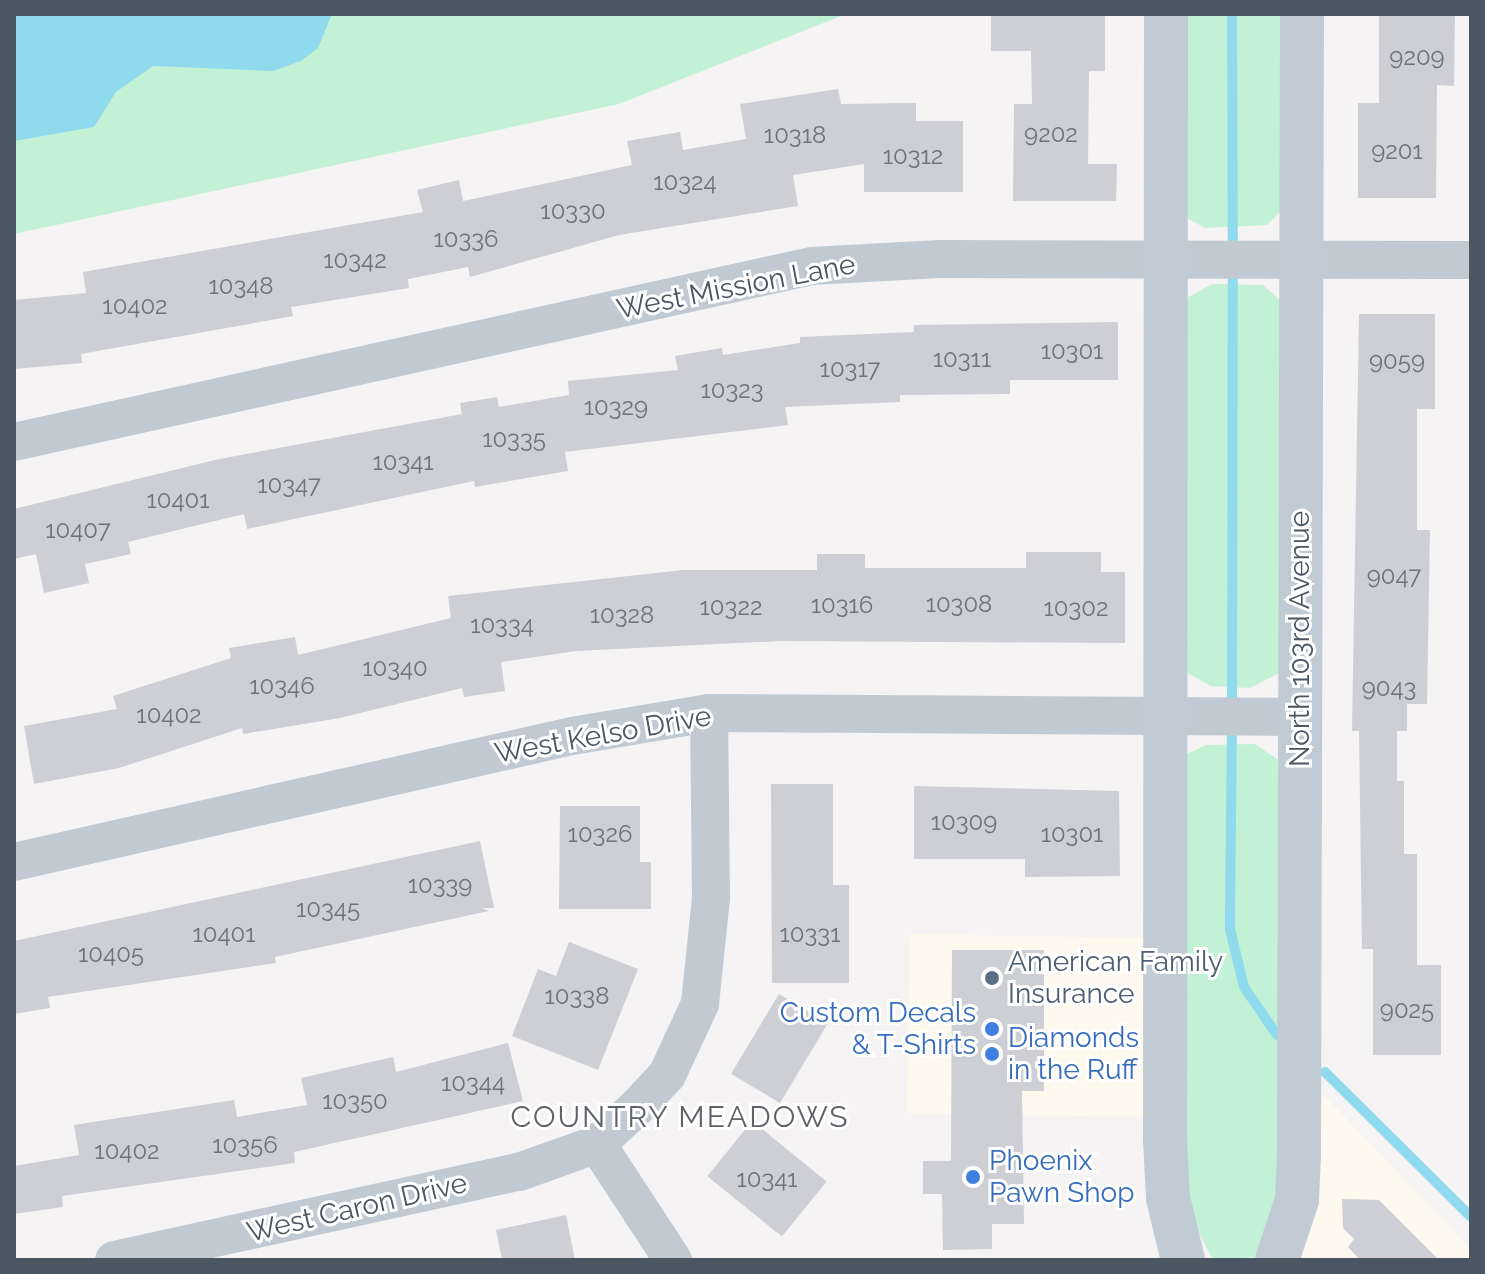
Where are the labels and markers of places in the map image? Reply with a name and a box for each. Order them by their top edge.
place label: American Family Insurance [1008,945,1223,1011]
marker: American Family Insurance [983,969,1001,987]
place label: Custom Decals & T-Shirts [780,996,976,1062]
marker: Custom Decals & T-Shirts [983,1020,1001,1038]
place label: Diamonds in the Ruff [1008,1021,1139,1087]
marker: Diamonds in the Ruff [983,1045,1001,1063]
place label: Phoenix Pawn Shop [989,1144,1135,1210]
marker: Phoenix Pawn Shop [964,1168,982,1186]

